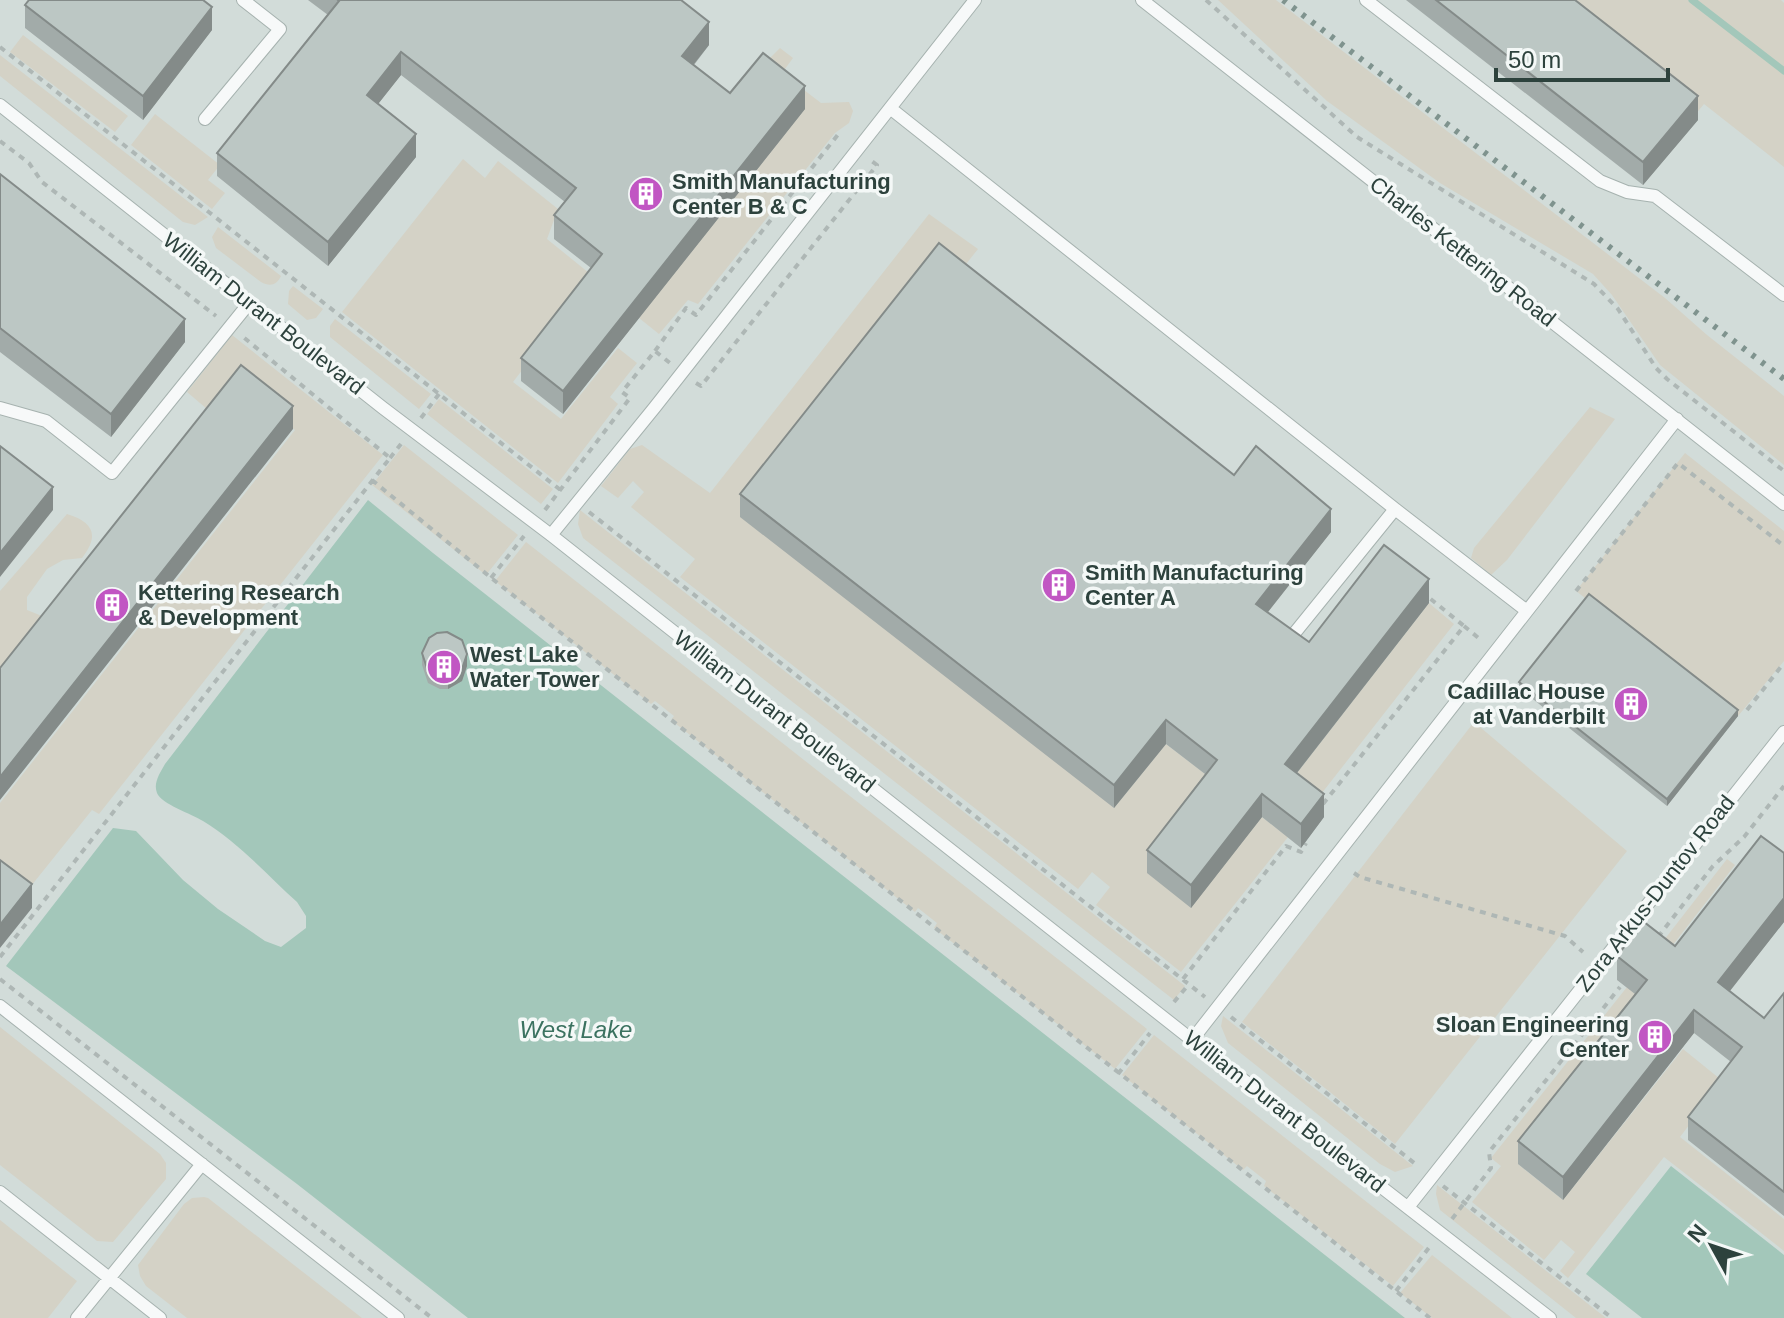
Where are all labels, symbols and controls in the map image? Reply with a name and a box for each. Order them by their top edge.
scale bar [1496,32,1668,82]
text: 50 m [1508,46,1561,73]
place label: Smith Manufacturing Center B & C [672,169,891,219]
street label: Charles Kettering Road [1365,171,1560,332]
building icon: Smith Manufacturing Center B & C [627,175,665,213]
street label: William Durant Boulevard [158,227,369,400]
place label: Smith Manufacturing Center A [1085,560,1304,610]
building icon: Smith Manufacturing Center A [1040,566,1078,604]
place label: Kettering Research & Development [138,580,340,630]
building icon: Kettering Research & Development [93,586,131,624]
street label: William Durant Boulevard [669,625,880,798]
place label: West Lake Water Tower [470,642,600,692]
building icon: West Lake Water Tower [425,648,463,686]
place label: Cadillac House at Vanderbilt [1447,679,1606,729]
building icon: Cadillac House at Vanderbilt [1612,685,1650,723]
street label: Zora Arkus-Duntov Road [1571,790,1740,996]
place label: Sloan Engineering Center [1436,1012,1629,1062]
water label: West Lake [520,1016,632,1043]
building icon: Sloan Engineering Center [1636,1018,1674,1056]
street label: William Durant Boulevard [1179,1025,1390,1198]
north arrow [1672,1206,1752,1286]
text: N [1682,1219,1712,1248]

